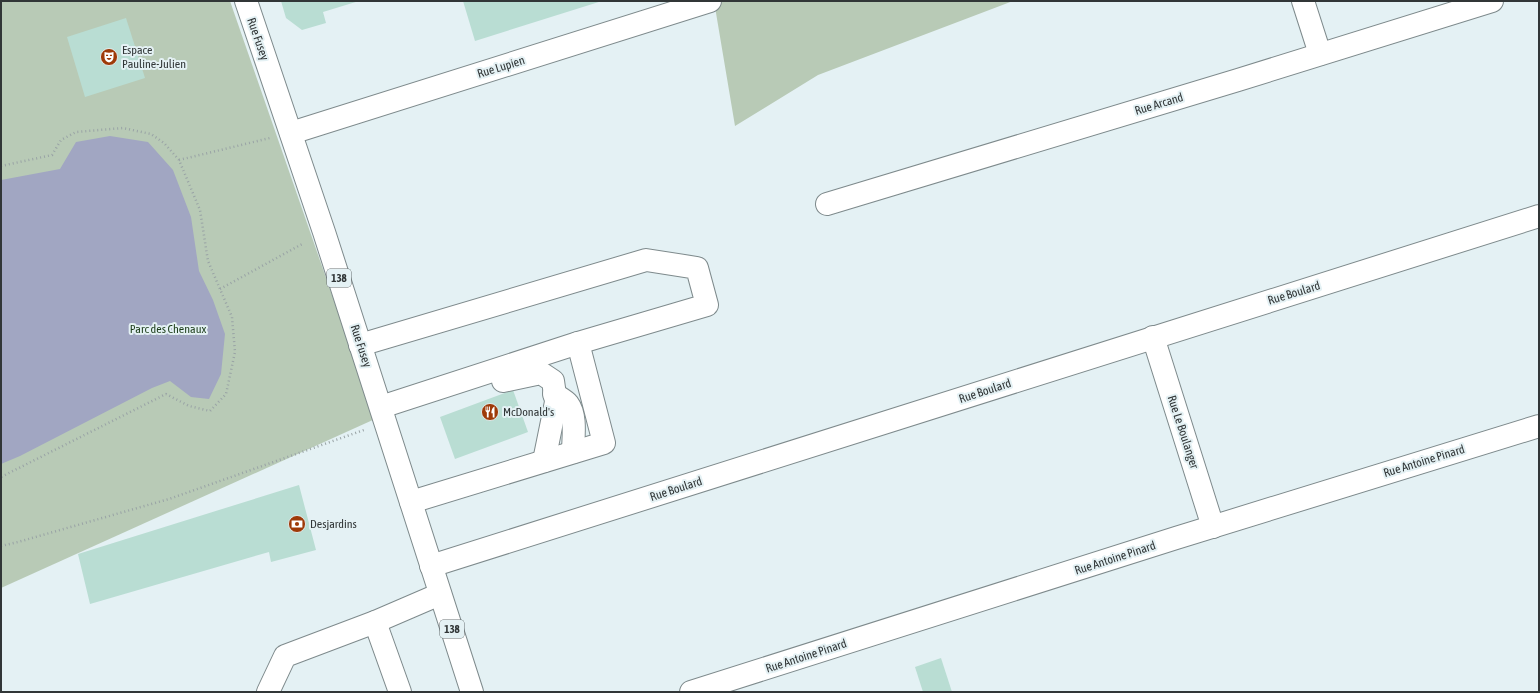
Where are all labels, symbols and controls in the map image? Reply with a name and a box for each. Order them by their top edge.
street label: Rue Fusey [244,16,272,62]
place label: Espace Pauline-Julien [122,43,186,71]
theatre icon: Espace Pauline-Julien [99,47,119,67]
street label: Rue Lupien [476,53,526,81]
street label: Rue Arcand [1133,90,1185,118]
road number: 138 [327,269,351,287]
street label: Rue Boulard [1266,278,1322,308]
park label: Parc des Chenaux [130,322,206,336]
street label: Rue Fusey [348,323,374,369]
street label: Rue Boulard [957,376,1013,406]
street label: Rue Le Boulanger [1165,394,1202,471]
restaurant icon: McDonald's [480,402,500,422]
place label: McDonald's [503,405,554,419]
street label: Rue Antoine Pinard [1382,442,1466,480]
street label: Rue Boulard [648,474,704,504]
bank icon: Desjardins [287,514,307,534]
place label: Desjardins [310,517,357,531]
street label: Rue Antoine Pinard [1073,538,1157,578]
road number: 138 [440,620,464,638]
street label: Rue Antoine Pinard [764,636,848,676]

